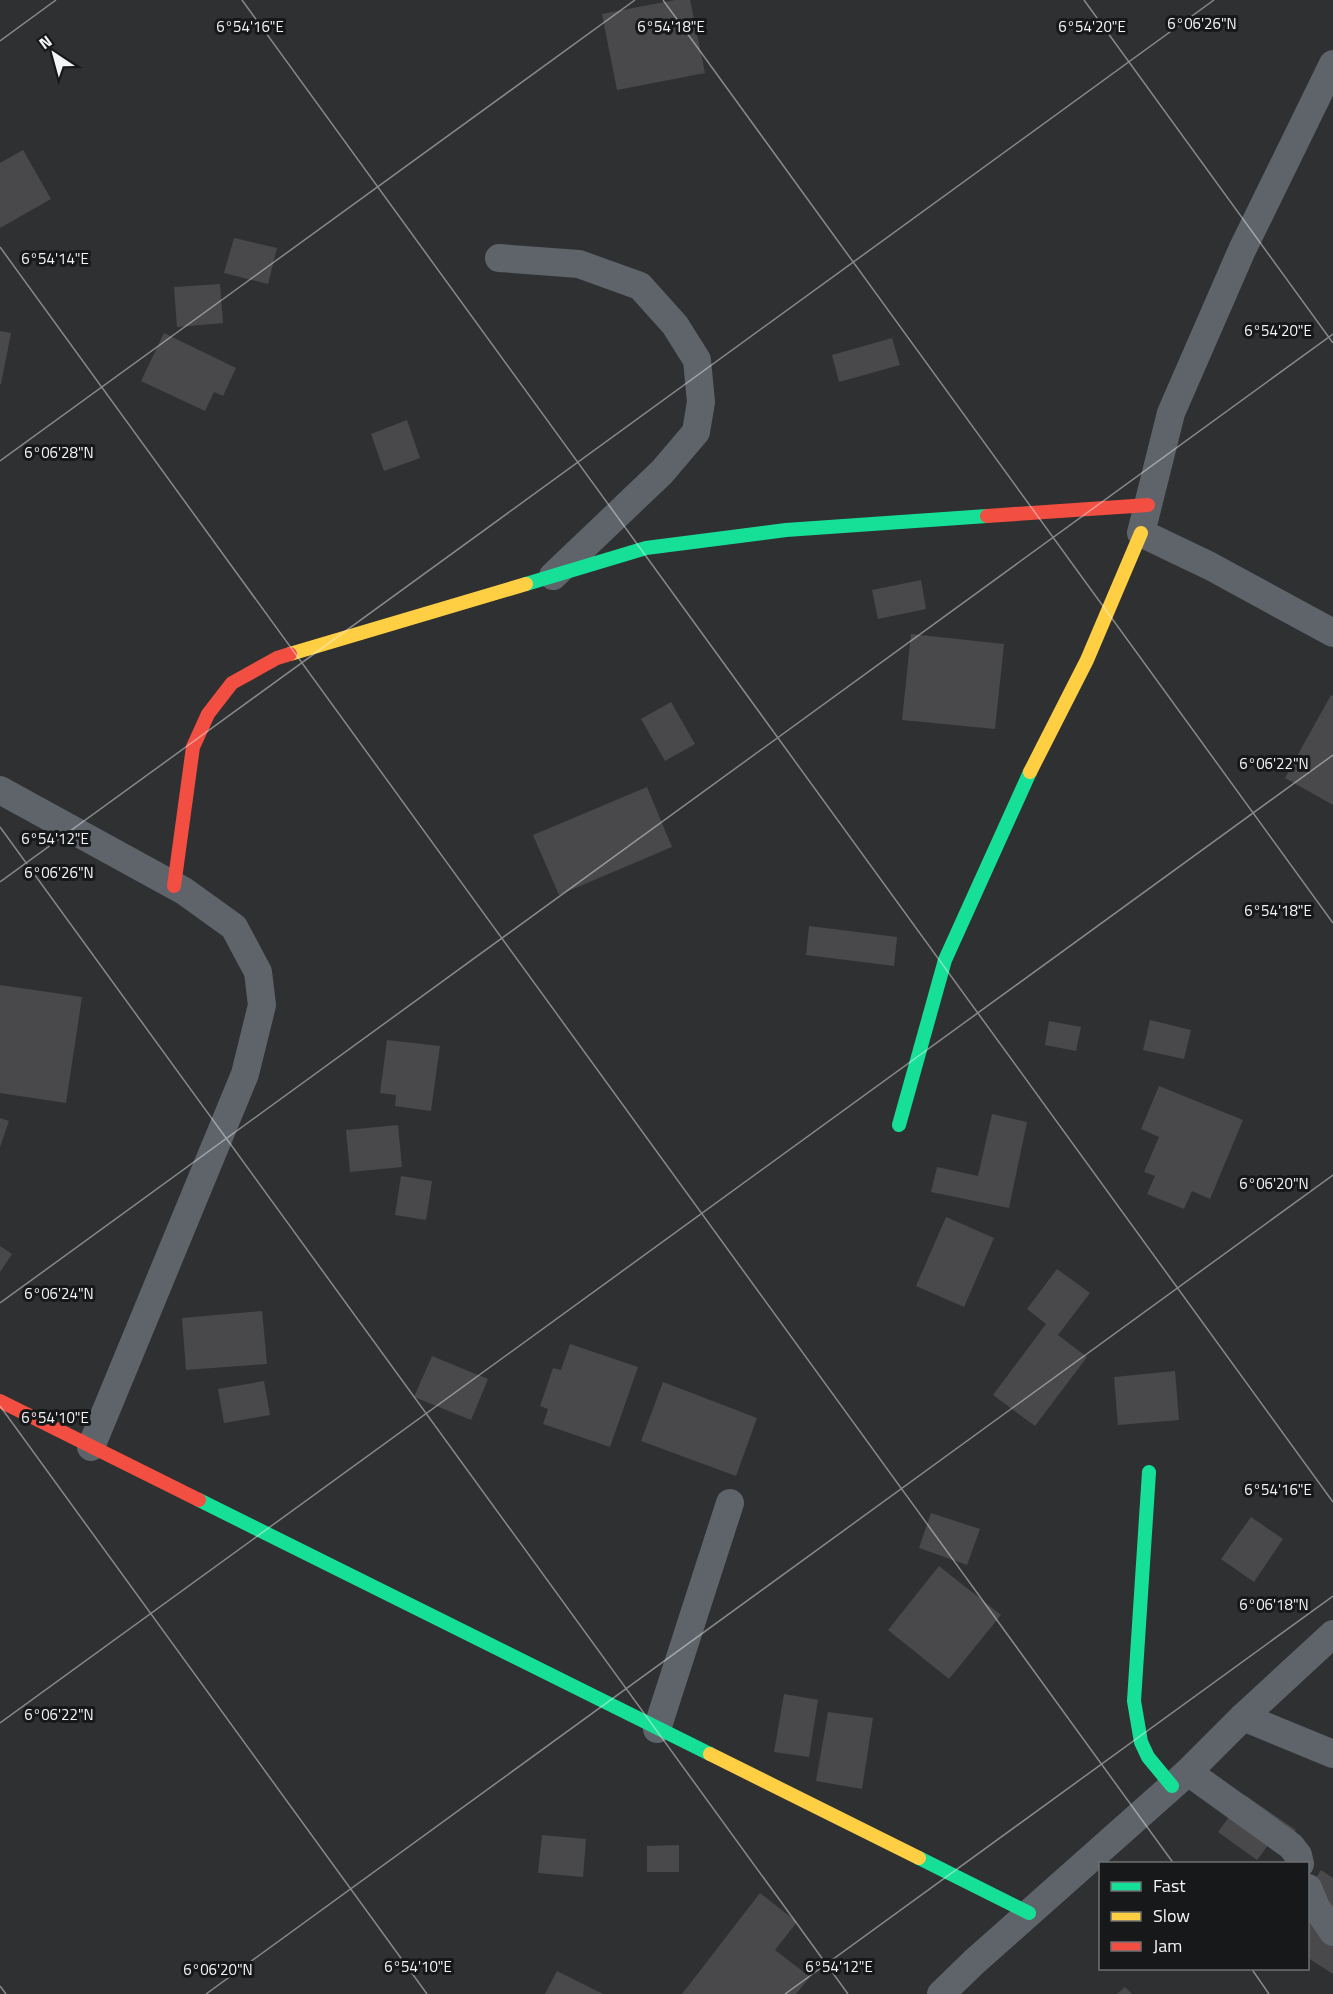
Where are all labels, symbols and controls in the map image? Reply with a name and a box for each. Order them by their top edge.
text: 6°06'26"N [1167,12,1237,35]
text: 6°54'16"E [216,15,284,38]
text: 6°54'18"E [637,15,705,38]
text: 6°54'20"E [1058,15,1126,38]
north arrow [24,24,84,84]
text: N [34,29,57,55]
text: 6°54'14"E [21,247,89,270]
text: 6°54'20"E [1244,319,1312,342]
text: 6°06'28"N [24,441,94,464]
text: 6°06'22"N [1239,752,1309,775]
text: 6°54'12"E [21,827,89,850]
text: 6°06'26"N [24,861,94,884]
text: 6°54'18"E [1244,899,1312,922]
text: 6°06'20"N [1239,1172,1309,1195]
text: 6°06'24"N [24,1282,94,1305]
text: 6°54'10"E [21,1406,89,1429]
text: 6°54'16"E [1244,1478,1312,1501]
text: 6°06'18"N [1239,1593,1309,1616]
text: 6°06'22"N [24,1703,94,1726]
legend [1099,1862,1309,1970]
text: Fast [1153,1872,1186,1899]
text: Slow [1153,1902,1190,1929]
text: Jam [1153,1932,1182,1959]
text: 6°54'10"E [384,1955,452,1978]
text: 6°54'12"E [805,1955,873,1978]
text: 6°06'20"N [183,1958,253,1981]

